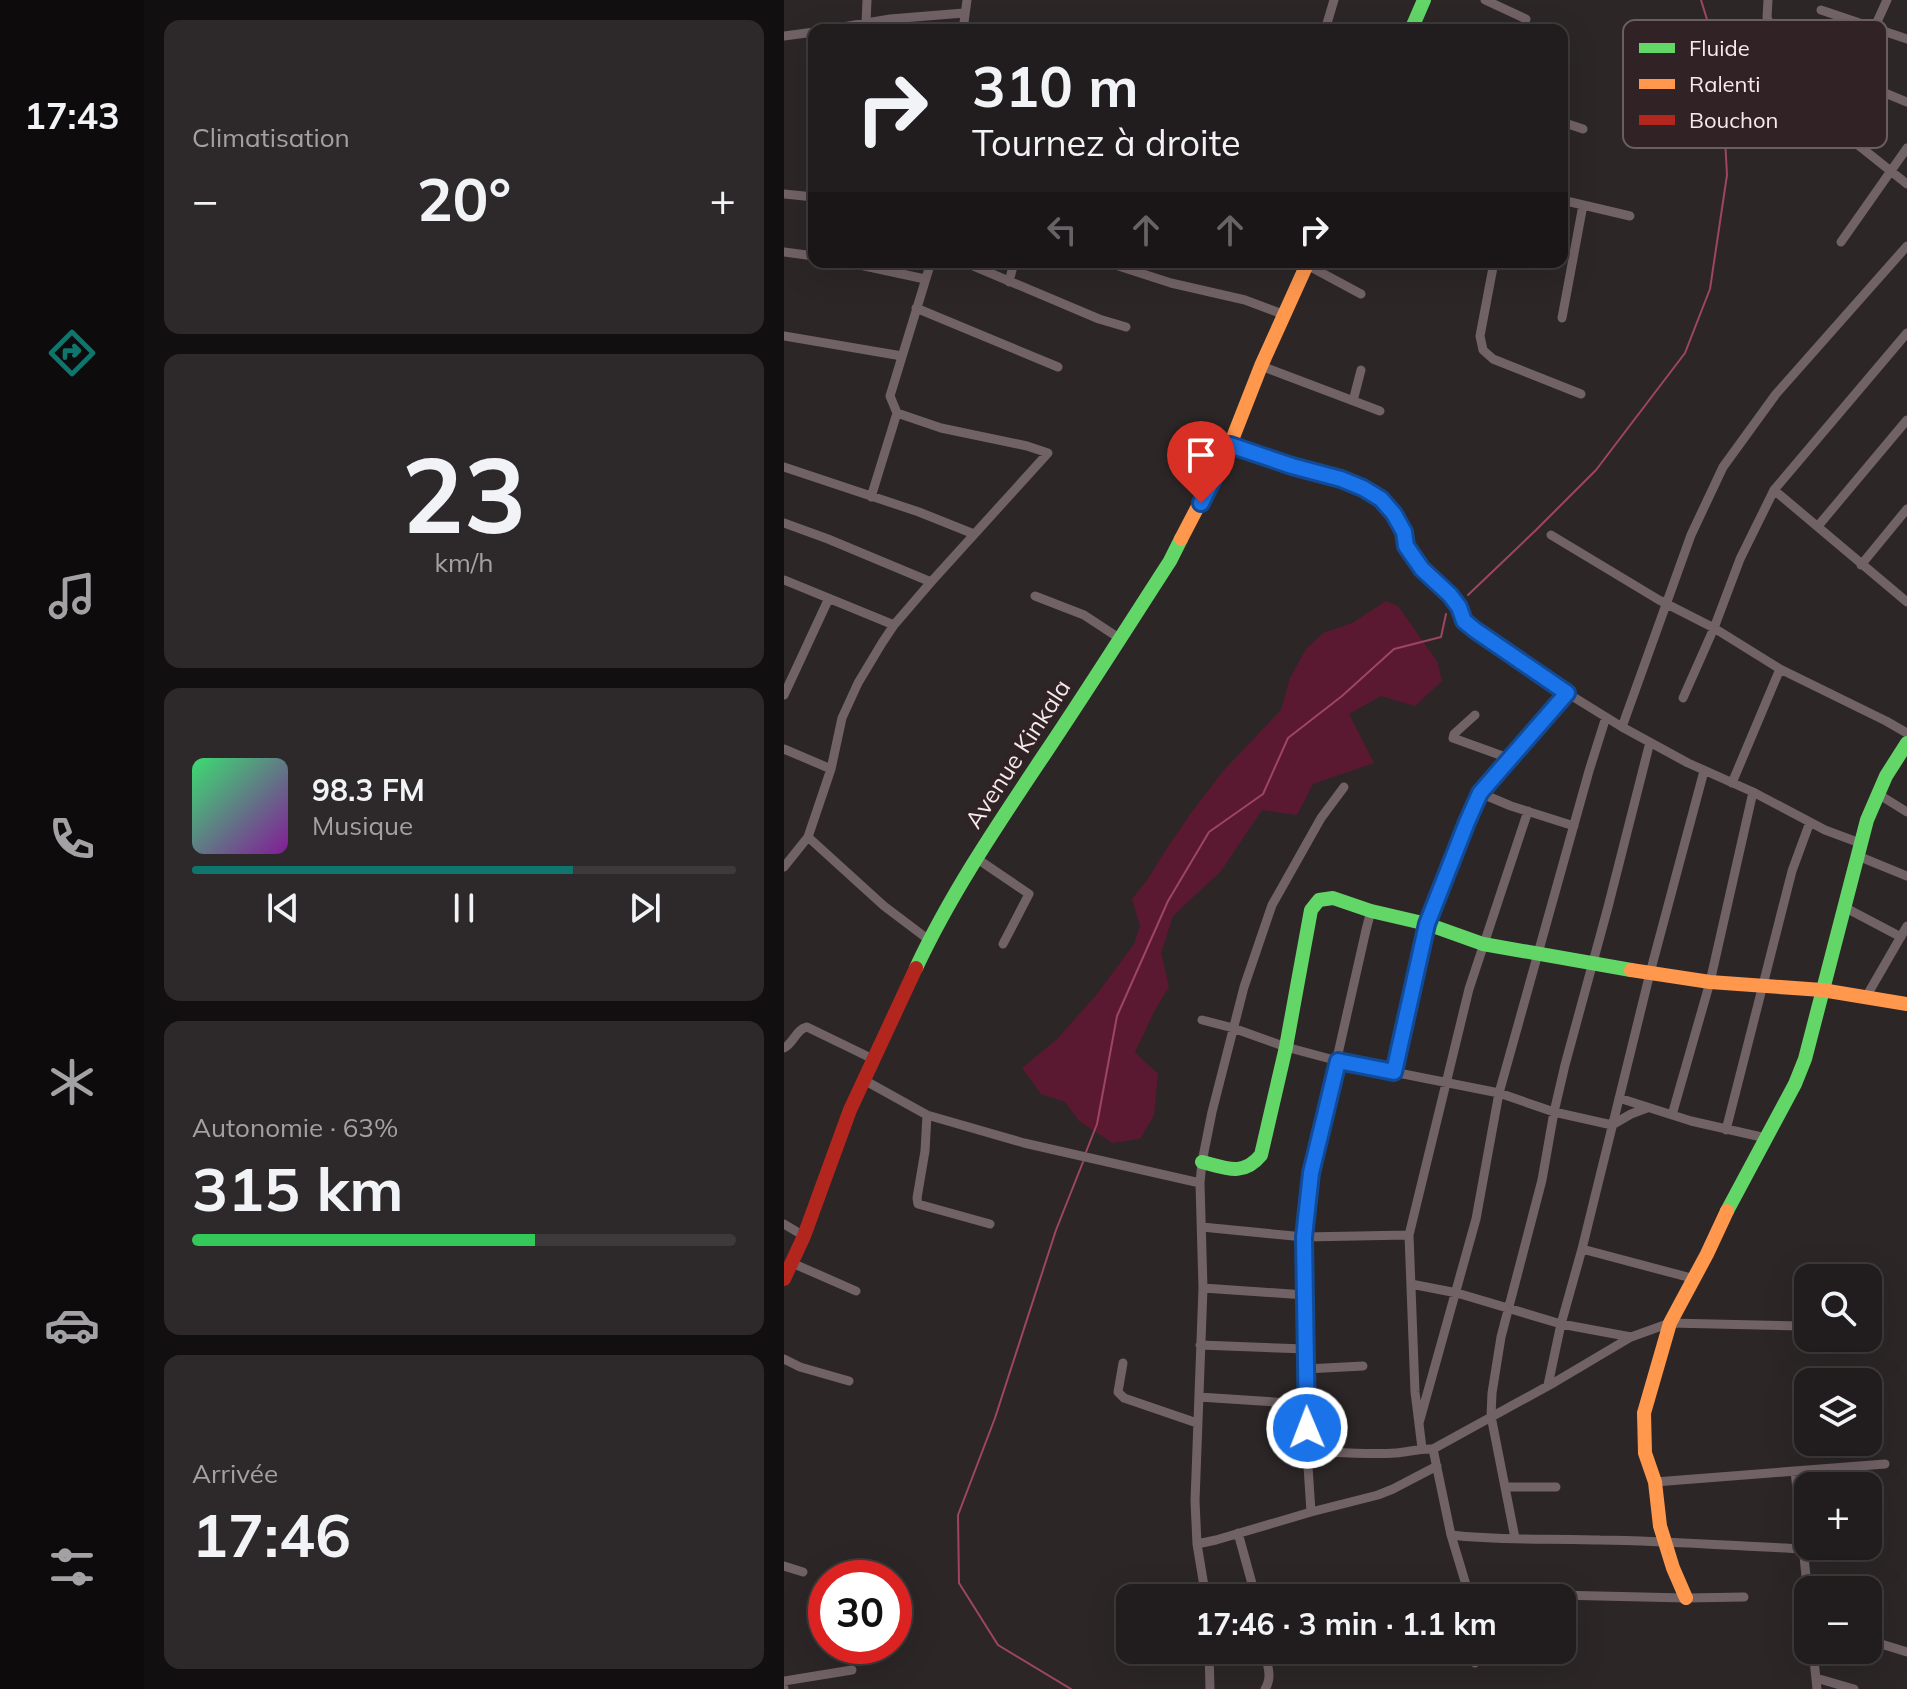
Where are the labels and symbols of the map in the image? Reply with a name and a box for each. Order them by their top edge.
legend [1623,20,1887,148]
text: Fluide [1689,34,1750,62]
text: Ralenti [1689,70,1760,98]
text: Bouchon [1689,106,1778,134]
pin [1167,421,1235,503]
street label: Avenue Kinkala [958,673,1076,834]
position arrow [1265,1386,1349,1470]
speed limit sign: 30 [808,1560,912,1664]

